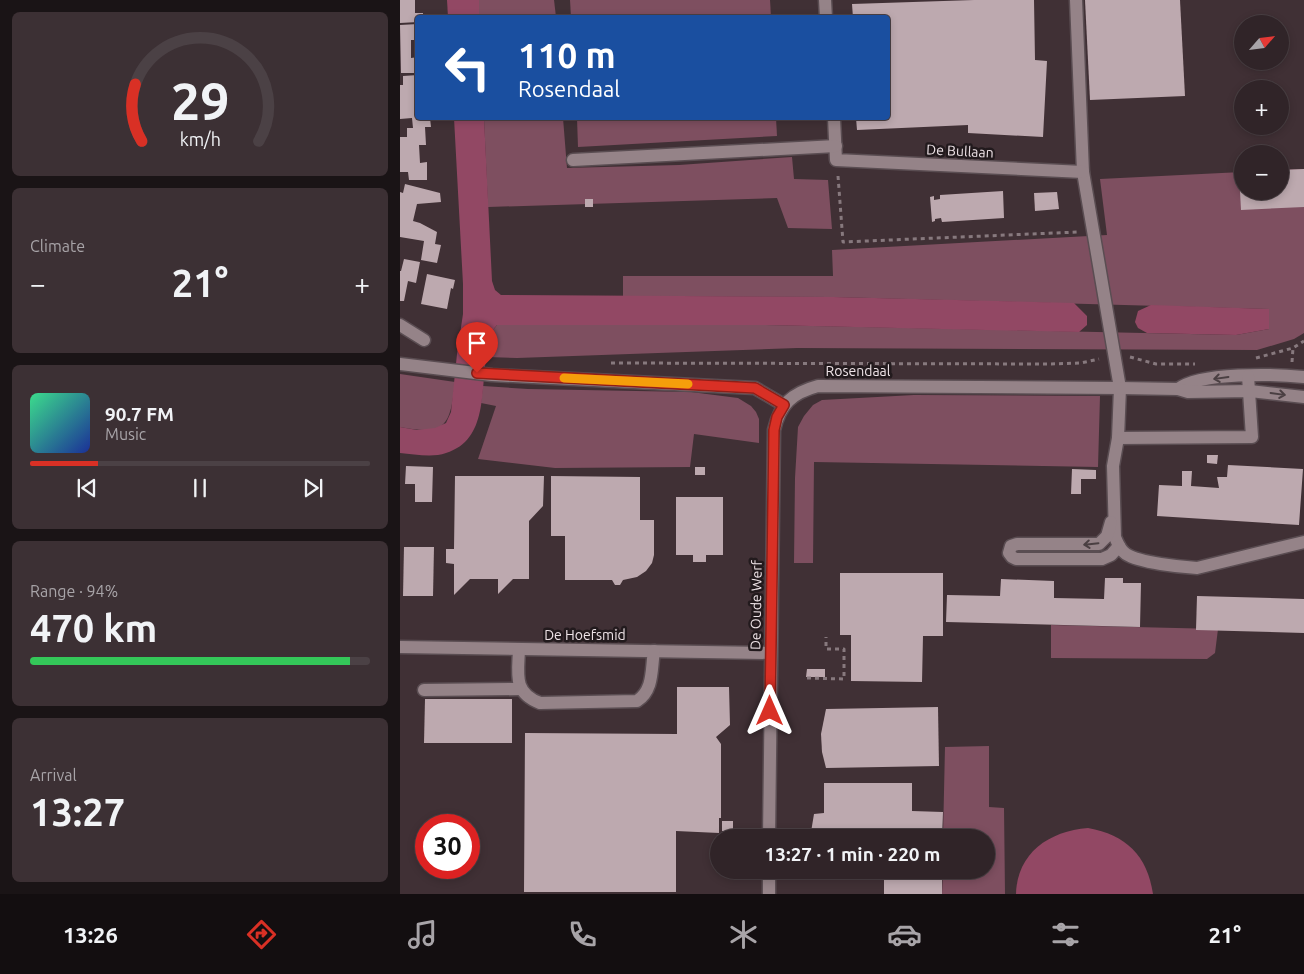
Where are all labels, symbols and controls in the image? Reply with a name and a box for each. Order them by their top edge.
north arrow [1234,15,1289,70]
map controls [1234,15,1289,200]
icon: left [435,35,500,100]
text: 110 m [518,35,616,75]
text: 29 [171,72,229,130]
text: Rosendaal [518,76,620,101]
button: + [1234,80,1289,135]
text: km/h [179,129,221,149]
street label: De Bullaan [926,141,994,161]
button: − [1234,145,1289,200]
text: Climate [30,237,85,255]
text: 21° [172,262,228,304]
text: − [30,268,46,299]
text: + [354,268,370,299]
pin [456,322,498,373]
icon: arrive [463,329,491,357]
street label: Rosendaal [826,363,891,379]
one-way arrow [1213,373,1229,383]
one-way arrow [1270,389,1286,399]
text: 90.7 FM [105,403,174,425]
text: Music [105,425,146,443]
icon: previous [73,474,101,502]
icon: pause [186,474,214,502]
icon: next [299,474,327,502]
one-way arrow [1083,539,1099,549]
street label: De Oude Werf [747,559,765,650]
text: Range · 94% [30,582,118,600]
text: 470 km [30,607,157,649]
street label: De Hoefsmid [544,627,626,643]
position arrow [743,684,795,736]
text: Arrival [30,766,77,784]
text: 13:27 [30,791,125,833]
speed limit sign: 30 [415,814,480,879]
text: 13:27 · 1 min · 220 m [765,843,940,865]
icon: directions [244,917,279,952]
icon: music [405,917,440,952]
icon: phone [565,917,600,952]
icon: climate [726,917,761,952]
icon: car [887,917,922,952]
icon: filters [1048,917,1083,952]
text: 13:26 [63,922,118,947]
text: 21° [1208,922,1241,947]

